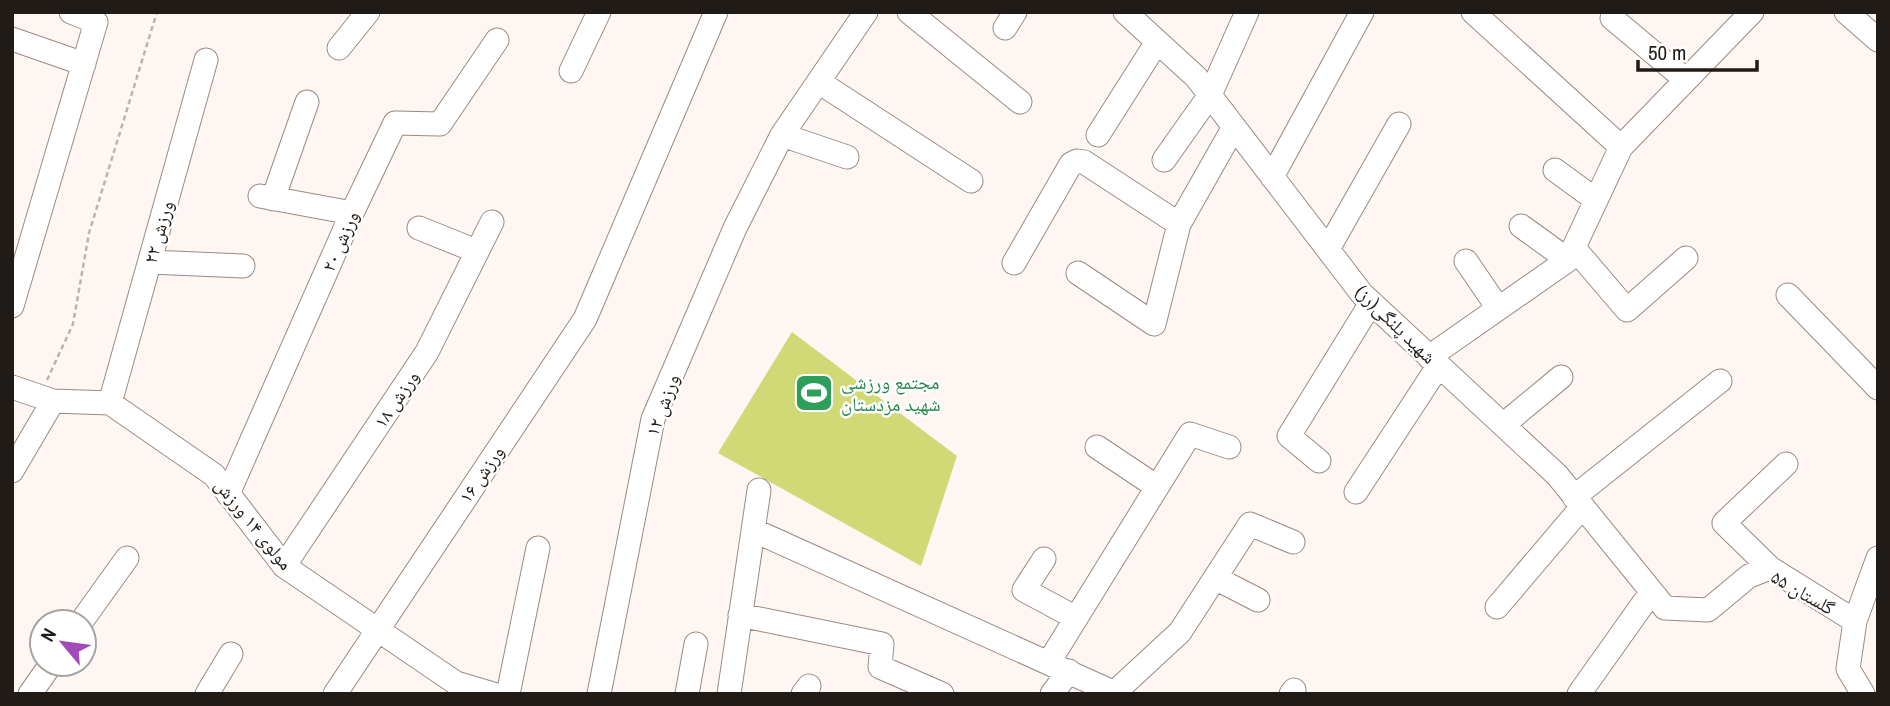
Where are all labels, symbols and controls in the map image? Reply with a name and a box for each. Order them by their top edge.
scale bar [1638,28,1757,72]
text: 50 m [1648,38,1686,67]
street label: ورزش ۲۲ [137,198,179,266]
street label: ورزش ۲۰ [315,206,365,276]
street label: شهید پلنگی(رز) [1350,279,1442,369]
street label: ورزش ۱۸ [367,365,425,433]
place label: مجتمع ورزشی شهید مزدستان [841,369,940,417]
street label: ورزش ۱۲ [639,370,685,440]
sports icon: مجتمع ورزشی شهید مزدستان [793,372,835,414]
street label: ورزش ۱۶ [452,440,510,508]
street label: مولوی ۱۴ ورزش [209,473,299,575]
street label: گلستان ۵۵ [1766,563,1840,621]
north arrow [28,608,98,678]
text: N [34,624,62,646]

